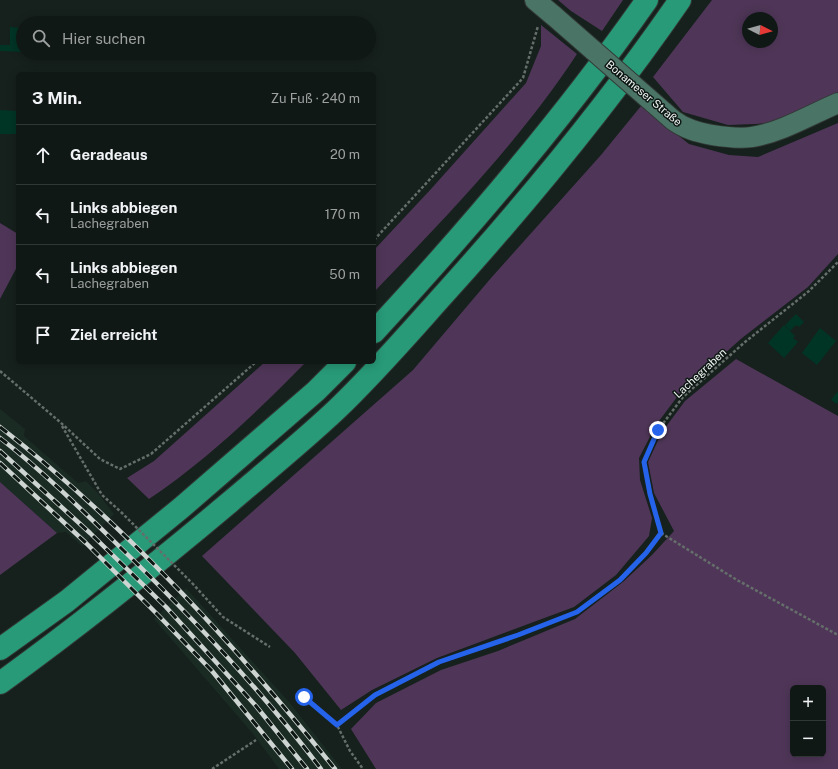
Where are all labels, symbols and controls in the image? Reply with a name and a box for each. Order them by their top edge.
north arrow [742,12,778,48]
search box [16,16,376,60]
icon: search [30,27,52,49]
text: Hier suchen [62,30,145,47]
street label: Bonameser Straße [604,58,684,128]
text: 3 Min. [32,88,82,108]
text: Zu Fuß · 240 m [271,91,360,106]
icon: ahead [32,144,54,166]
text: Geradeaus [70,146,148,163]
text: 20 m [330,147,360,162]
text: Links abbiegen [70,199,177,216]
icon: left [32,204,54,226]
text: 170 m [325,207,360,222]
text: Lachegraben [70,216,149,231]
text: Links abbiegen [70,259,177,276]
icon: left [32,264,54,286]
text: 50 m [329,267,360,282]
text: Lachegraben [70,276,149,291]
icon: arrive [32,324,54,346]
text: Ziel erreicht [70,326,157,343]
street label: Lachegraben [671,346,729,400]
route end [649,421,667,439]
map controls [790,685,826,757]
button: + [790,685,826,721]
route start [295,688,313,706]
button: − [790,721,826,757]

